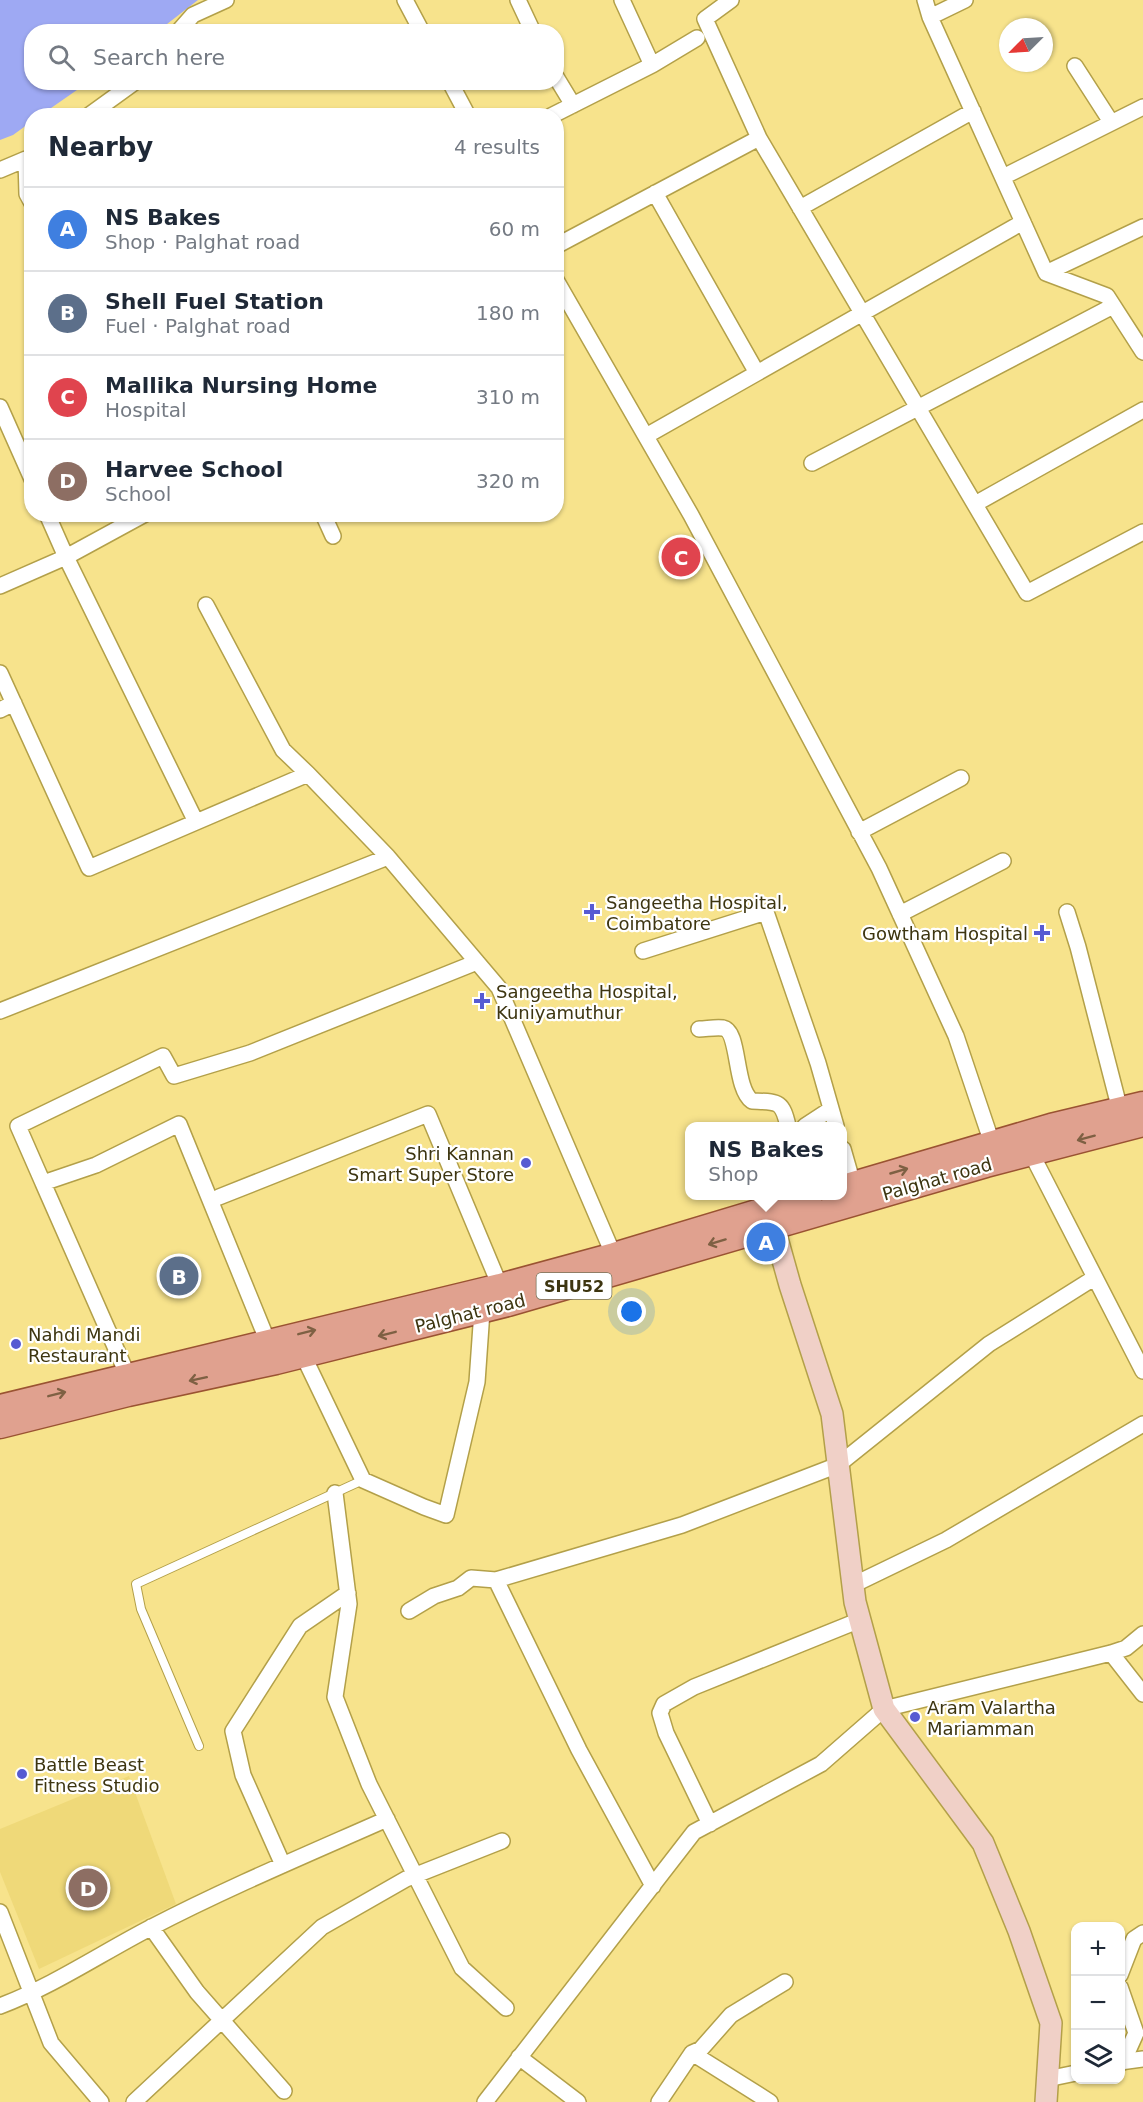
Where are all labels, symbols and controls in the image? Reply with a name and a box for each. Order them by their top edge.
north arrow [999,18,1053,72]
search box [24,24,564,90]
icon: search [45,41,78,74]
text: Search here [93,45,225,70]
text: Nearby [48,132,153,162]
text: 4 results [454,135,540,159]
text: NS Bakes [105,205,221,230]
text: A [60,217,75,241]
text: 60 m [489,217,540,241]
text: Shop · Palghat road [105,230,300,254]
text: Shell Fuel Station [105,289,324,314]
text: B [60,301,75,325]
text: 180 m [476,301,540,325]
text: Fuel · Palghat road [105,314,291,338]
text: Mallika Nursing Home [105,373,378,398]
text: C [60,385,75,409]
text: 310 m [476,385,540,409]
text: Hospital [105,398,187,422]
text: Harvee School [105,457,283,482]
text: D [59,469,76,493]
text: 320 m [476,469,540,493]
text: School [105,482,171,506]
pin: C [662,534,700,580]
place label: Sangeetha Hospital, Coimbatore [606,892,788,934]
marker: Sangeetha Hospital, Coimbatore [583,903,601,921]
place label: Gowtham Hospital [862,923,1028,944]
marker: Gowtham Hospital [1033,924,1051,942]
place label: Sangeetha Hospital, Kuniyamuthur [496,981,678,1023]
marker: Sangeetha Hospital, Kuniyamuthur [473,992,491,1010]
popup [685,1122,847,1200]
one-way arrow [1077,1133,1096,1144]
text: NS Bakes [708,1137,824,1162]
place label: Shri Kannan Smart Super Store [348,1143,514,1185]
street label: Palghat road [880,1153,994,1205]
marker: Shri Kannan Smart Super Store [519,1156,533,1170]
text: Shop [708,1162,759,1186]
one-way arrow [889,1165,908,1176]
pin: A [746,1220,786,1264]
one-way arrow [708,1237,727,1248]
pin: B [160,1254,198,1298]
road number: SHU52 [536,1273,612,1299]
street label: Palghat road [413,1289,527,1337]
your location [617,1297,646,1326]
place label: Nahdi Mandi Restaurant [28,1324,140,1366]
one-way arrow [298,1326,317,1338]
one-way arrow [378,1328,397,1340]
marker: Nahdi Mandi Restaurant [9,1337,23,1351]
one-way arrow [188,1373,207,1385]
one-way arrow [47,1387,66,1399]
place label: Aram Valartha Mariamman [927,1697,1056,1739]
marker: Aram Valartha Mariamman [908,1710,922,1724]
place label: Battle Beast Fitness Studio [34,1754,159,1796]
marker: Battle Beast Fitness Studio [15,1767,29,1781]
pin: D [68,1866,107,1910]
map controls [1071,1922,1125,2084]
button: + [1071,1922,1125,1976]
button: − [1071,1976,1125,2030]
button: layers [1071,2030,1125,2084]

